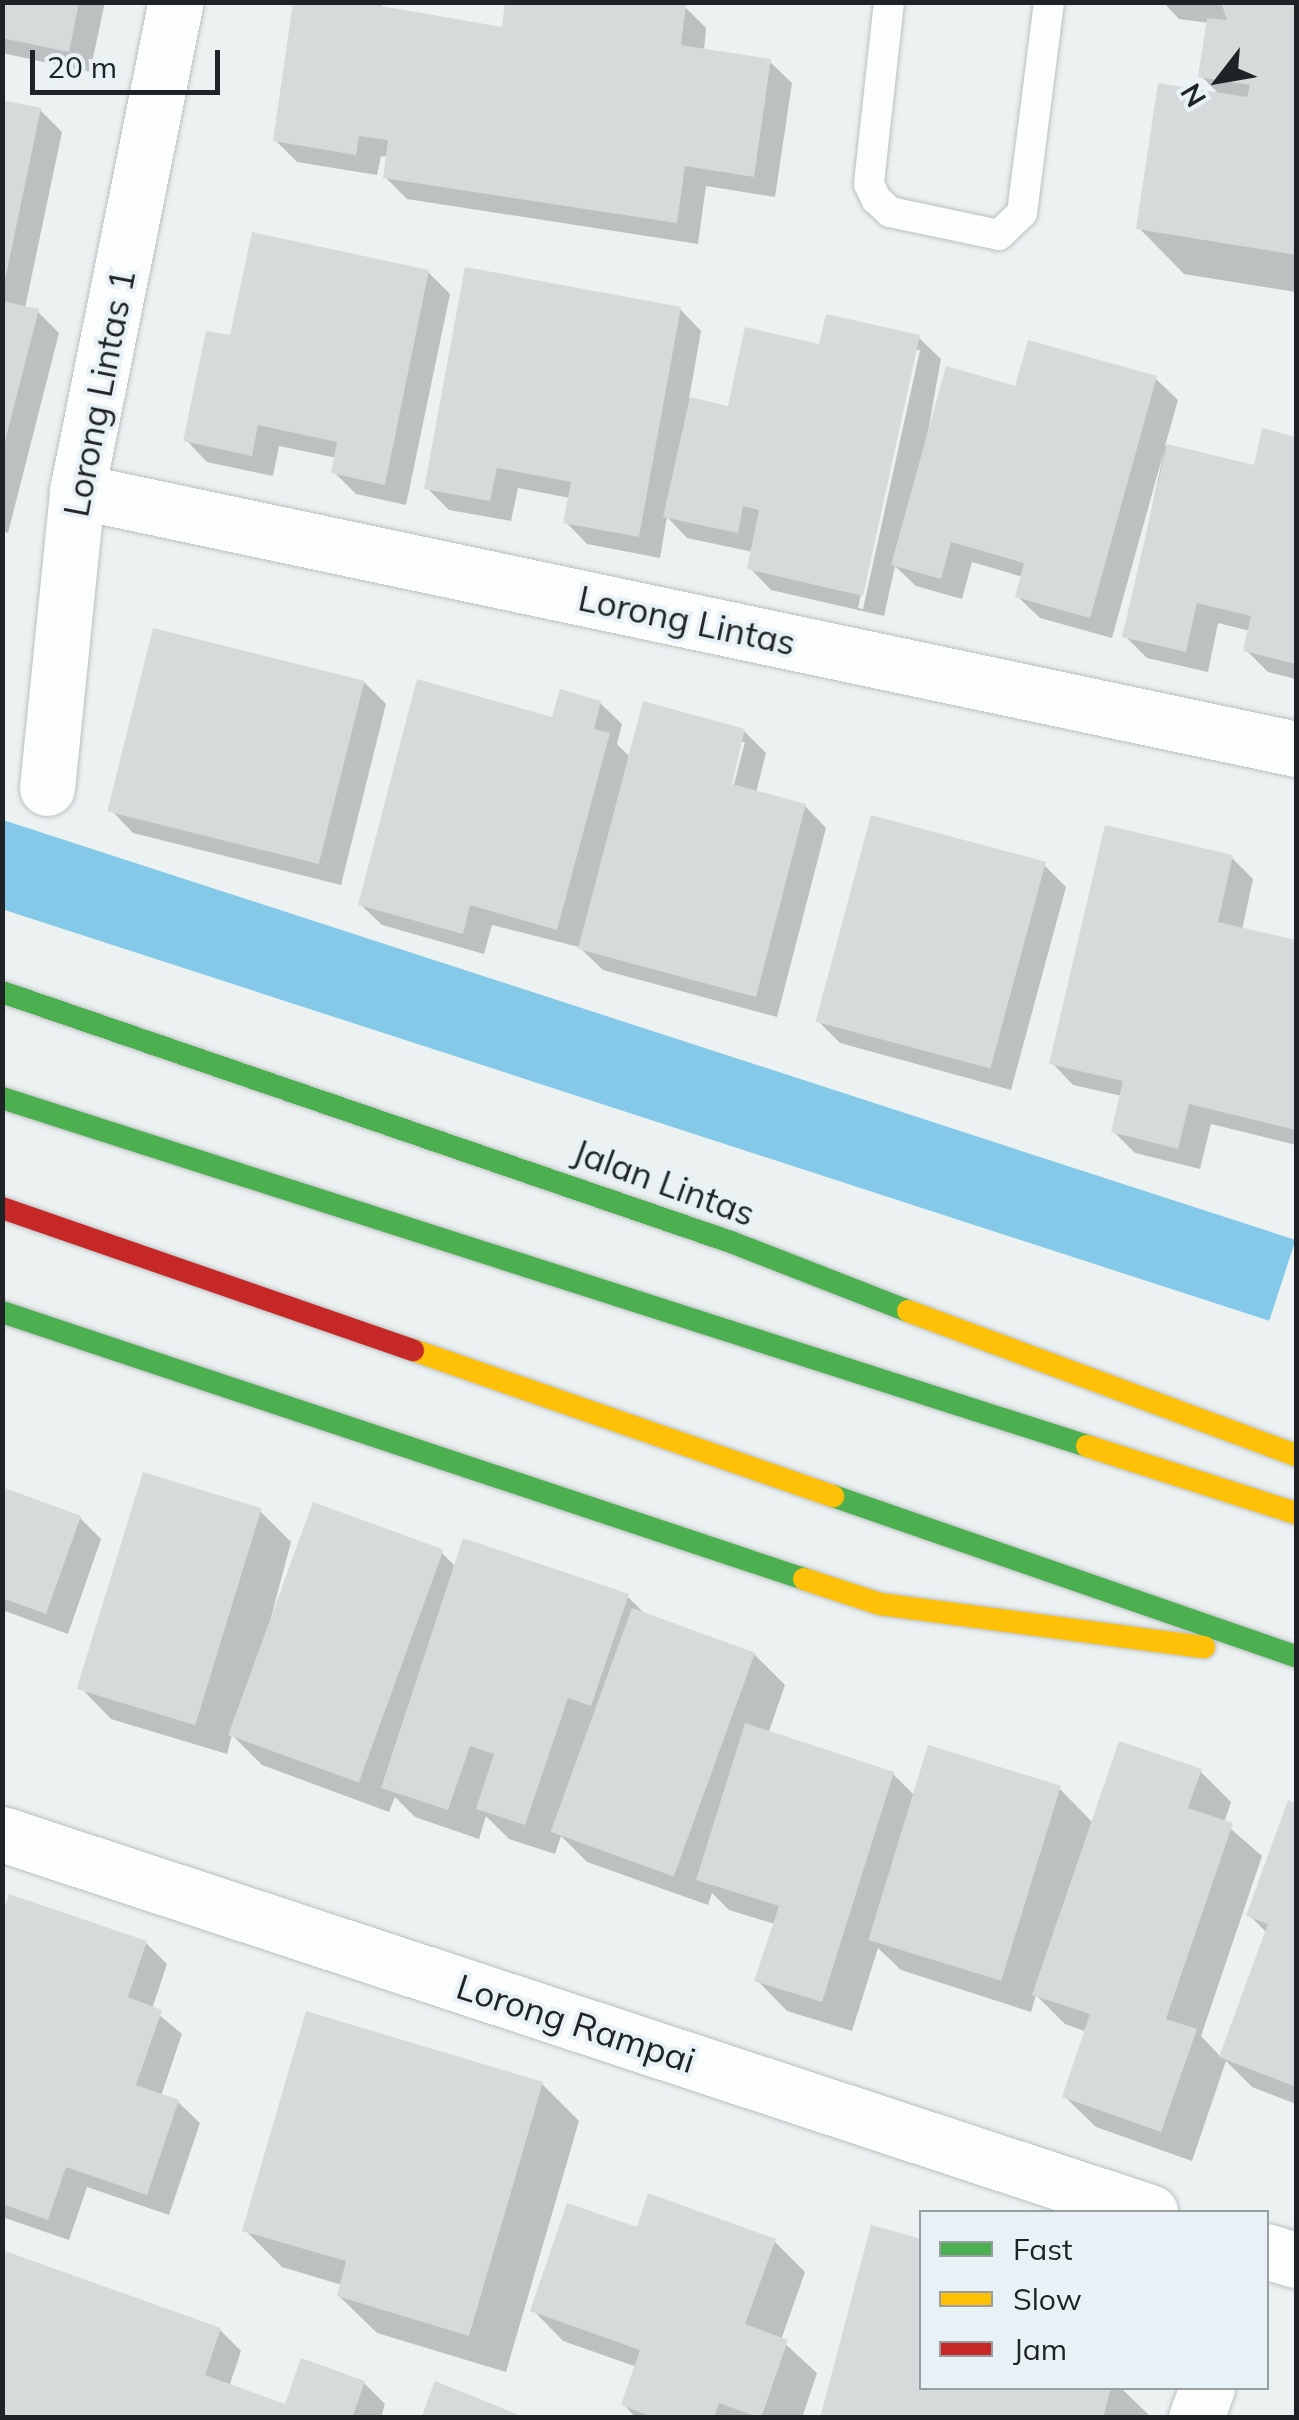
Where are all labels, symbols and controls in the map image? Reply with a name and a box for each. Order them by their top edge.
scale bar [35,30,225,92]
north arrow [1169,30,1269,130]
text: 20 m [47,48,117,86]
text: N [1172,78,1213,114]
street label: Lorong Lintas 1 [54,266,144,520]
street label: Lorong Lintas [575,577,799,663]
street label: Jalan Lintas [568,1130,760,1234]
street label: Lorong Rampai [451,1965,701,2081]
legend [919,2210,1269,2390]
text: Fast [1013,2230,1073,2268]
text: Slow [1013,2280,1082,2318]
text: Jam [1013,2330,1067,2368]

